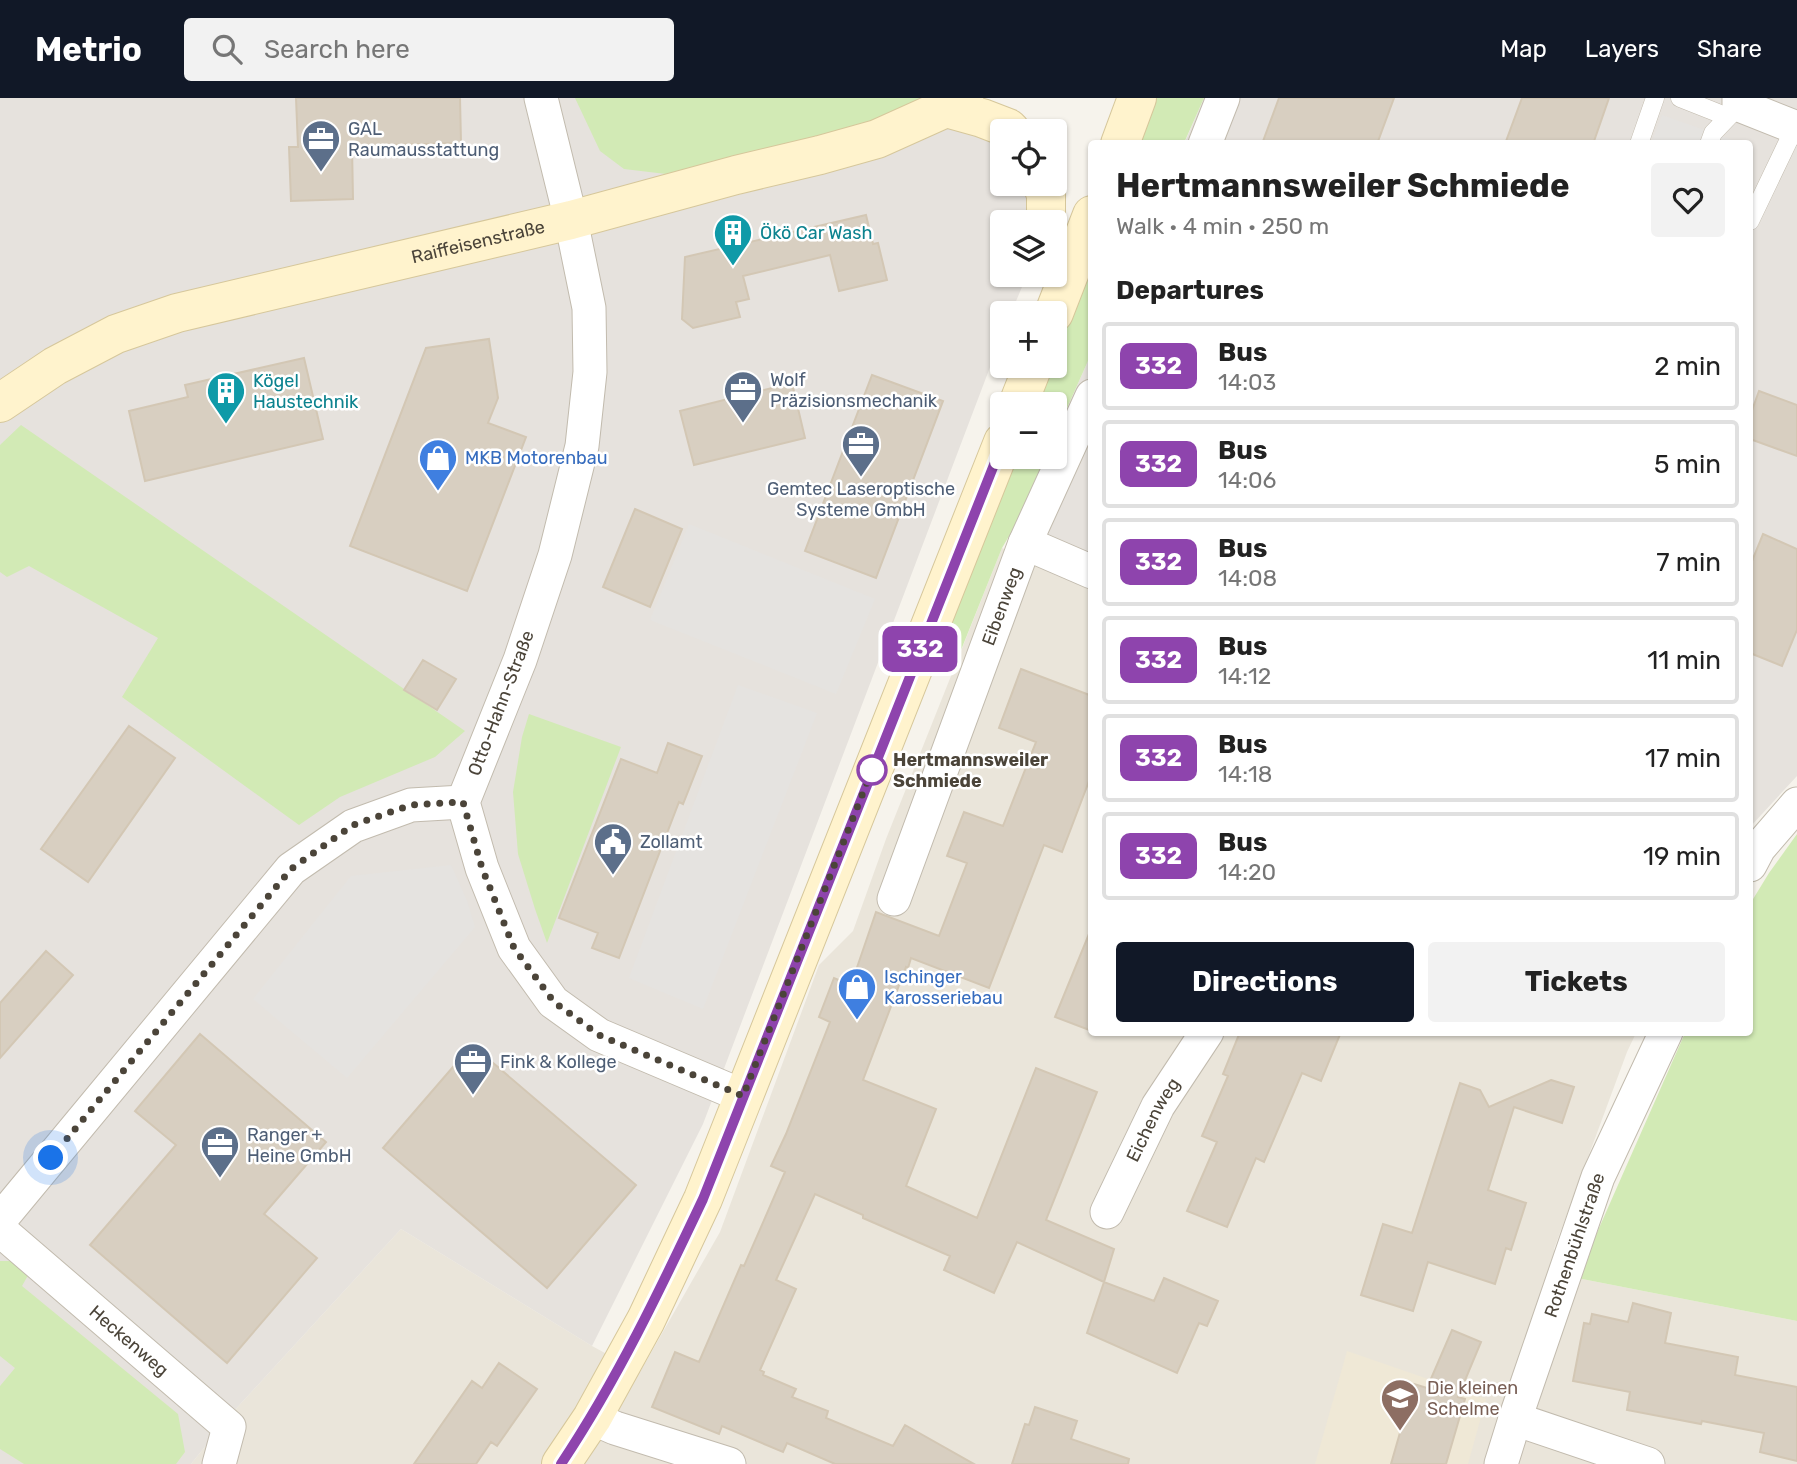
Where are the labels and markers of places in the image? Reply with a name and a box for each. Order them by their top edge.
office icon: GAL Raumausstattung [300,118,342,173]
place label: GAL Raumausstattung [348,118,499,161]
building icon: Ökö Car Wash [712,212,754,267]
place label: Ökö Car Wash [760,222,872,244]
office icon: Wolf Präzisionsmechanik [722,369,764,424]
place label: Wolf Präzisionsmechanik [770,369,938,412]
building icon: Kögel Haustechnik [205,370,247,425]
place label: Kögel Haustechnik [253,370,359,413]
office icon: Gemtec Laseroptische Systeme GmbH [840,423,882,478]
shop icon: MKB Motorenbau [417,437,459,492]
place label: MKB Motorenbau [465,447,608,469]
place label: Gemtec Laseroptische Systeme GmbH [767,478,955,521]
place label: Hertmannsweiler Schmiede [893,749,1048,792]
marker: Hertmannsweiler Schmiede [857,755,887,785]
public building icon: Zollamt [592,821,634,876]
place label: Zollamt [640,831,702,853]
shop icon: Ischinger Karosseriebau [836,966,878,1021]
place label: Ischinger Karosseriebau [884,966,1003,1009]
office icon: Fink & Kollege [452,1041,494,1096]
place label: Fink & Kollege [500,1051,616,1073]
office icon: Ranger + Heine GmbH [199,1124,241,1179]
place label: Ranger + Heine GmbH [247,1124,352,1167]
school or university icon: Die kleinen Schelme [1379,1377,1421,1432]
place label: Die kleinen Schelme [1427,1377,1518,1420]

